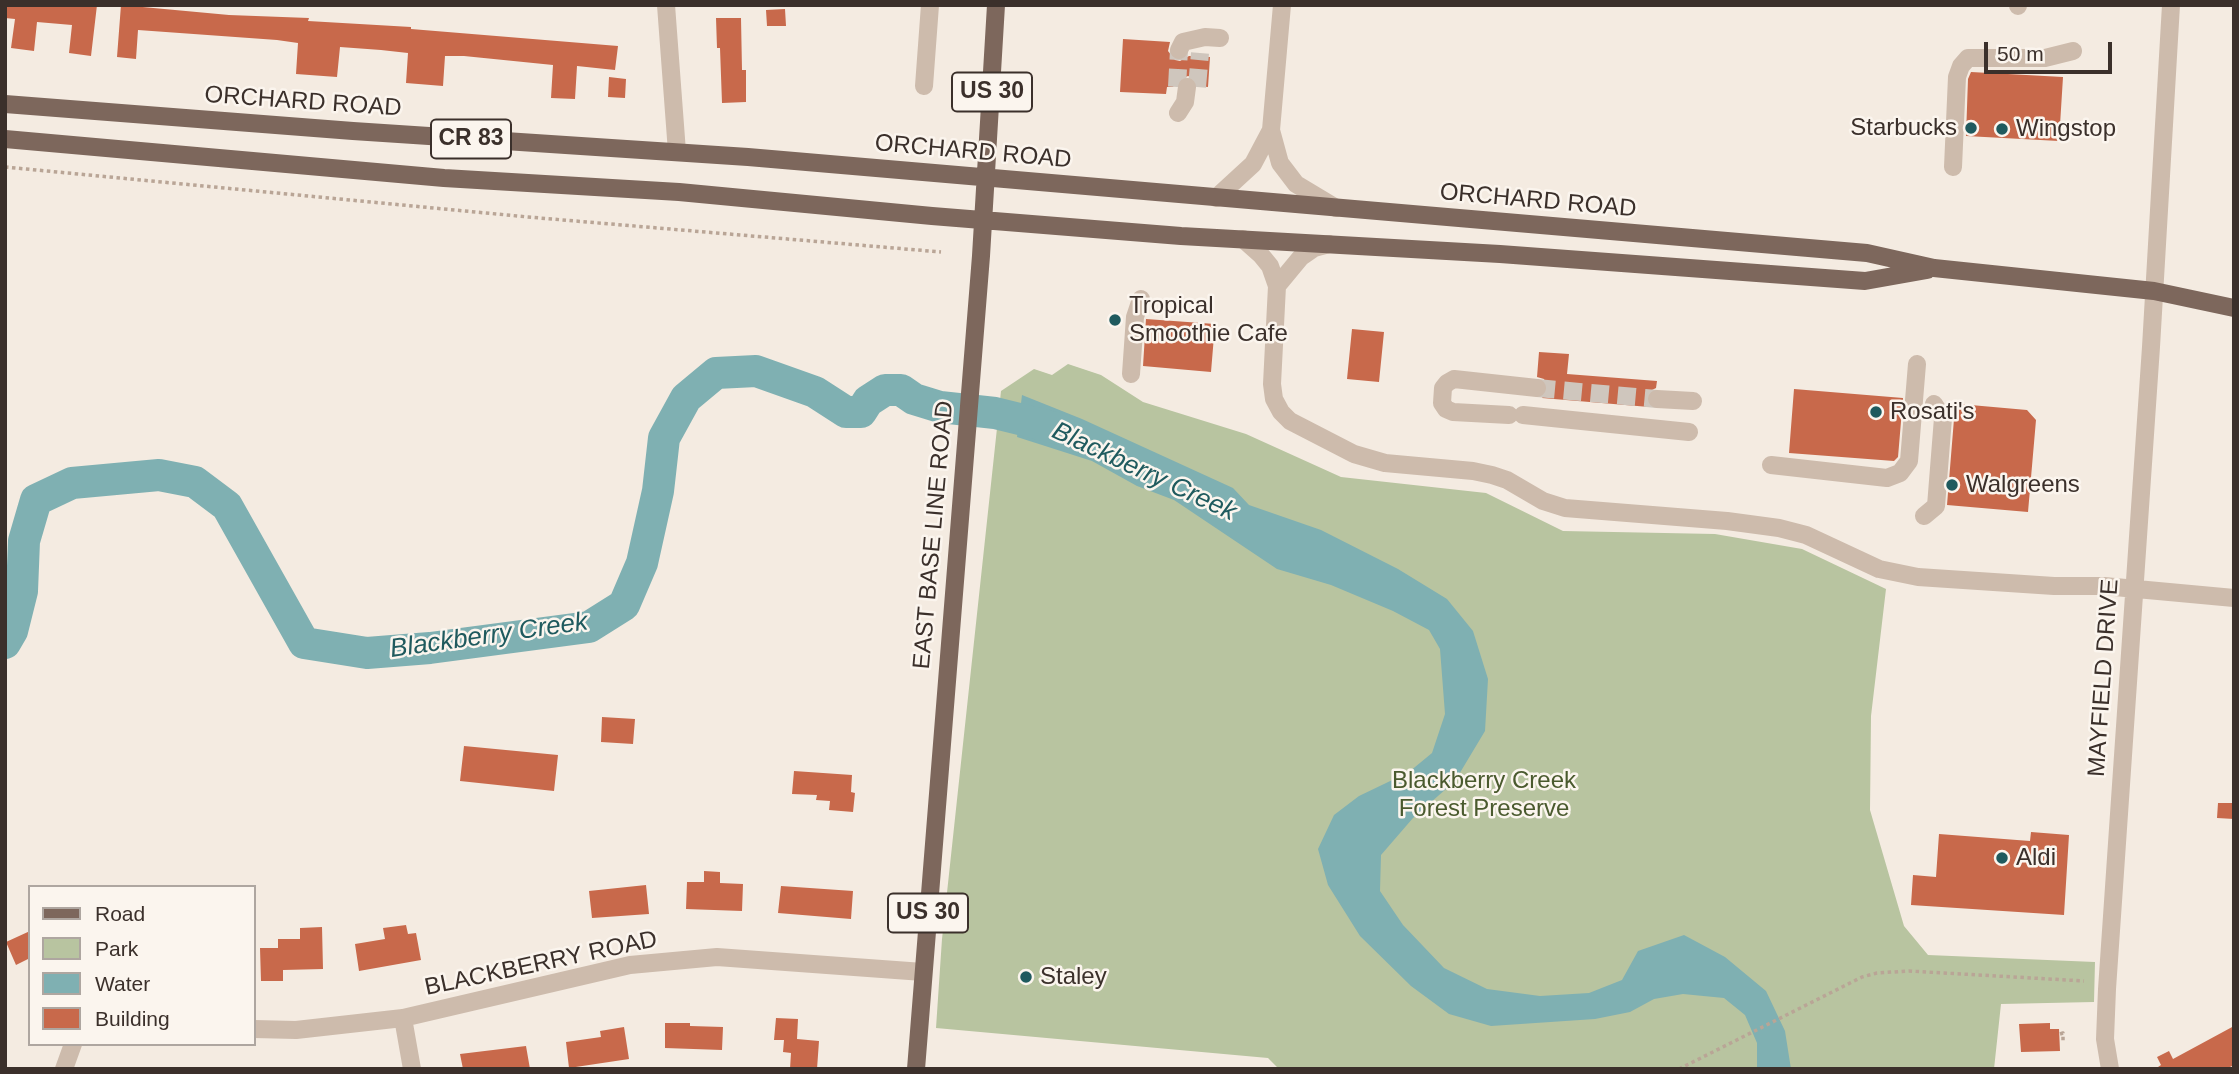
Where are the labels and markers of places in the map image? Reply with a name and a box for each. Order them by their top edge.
place label: Starbucks [1850,114,1957,142]
place label: Wingstop [2016,115,2116,143]
marker: Starbucks [1963,120,1979,136]
marker: Wingstop [1994,121,2010,137]
place label: Tropical Smoothie Cafe [1129,292,1288,348]
marker: Tropical Smoothie Cafe [1107,312,1123,328]
place label: Rosati's [1890,398,1975,426]
marker: Rosati's [1868,404,1884,420]
place label: Walgreens [1966,471,2080,499]
marker: Walgreens [1944,477,1960,493]
place label: Aldi [2016,844,2056,872]
marker: Aldi [1994,850,2010,866]
place label: Staley [1040,963,1107,991]
marker: Staley [1018,969,1034,985]

